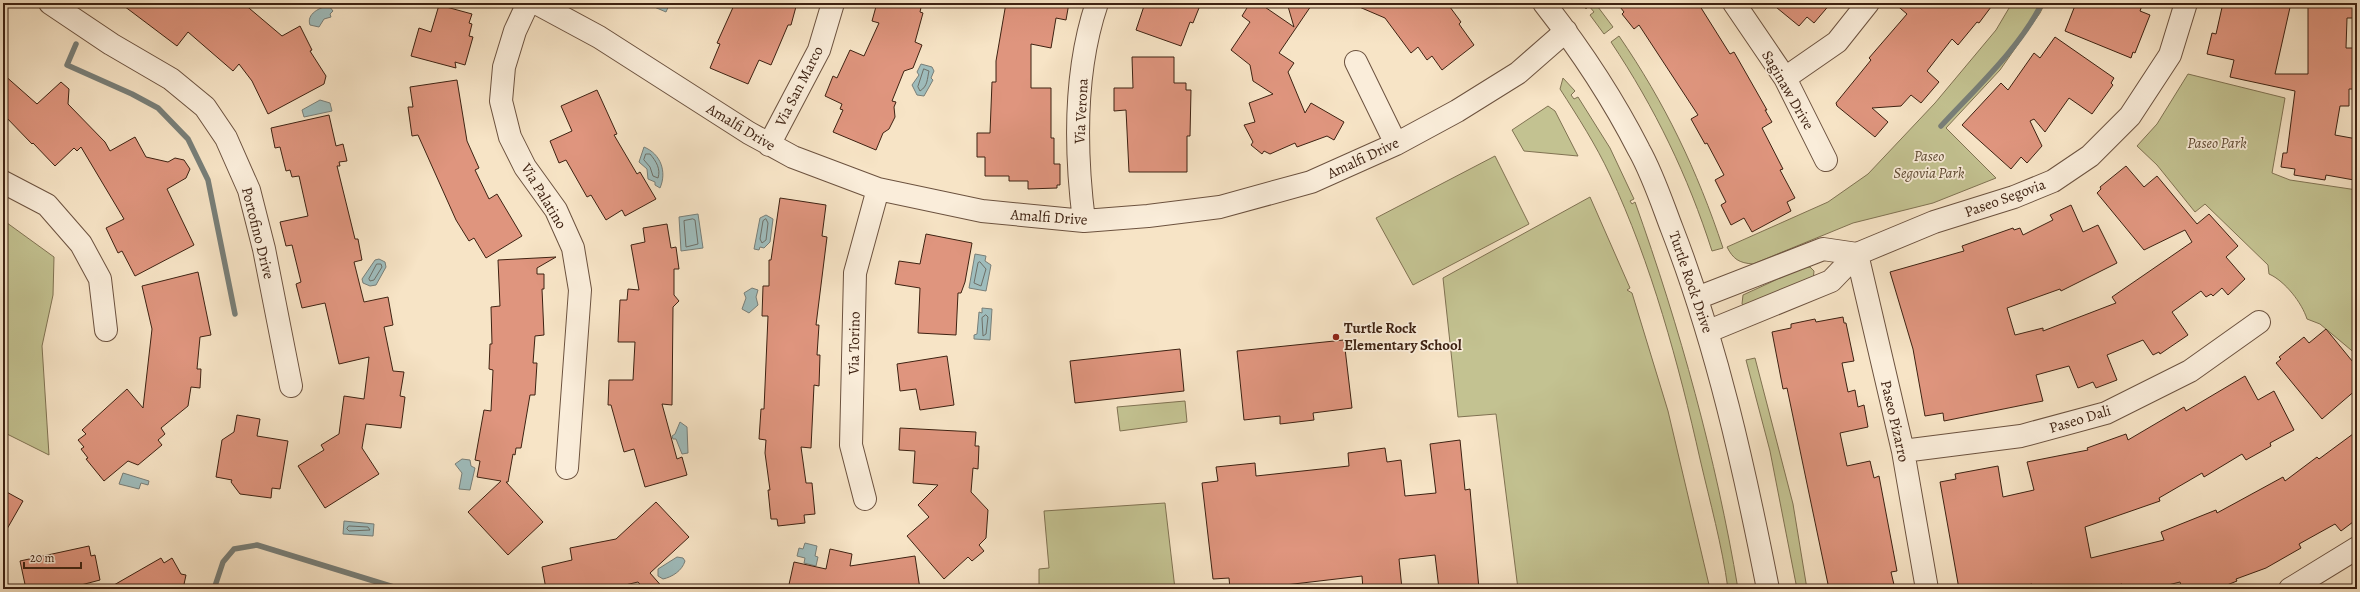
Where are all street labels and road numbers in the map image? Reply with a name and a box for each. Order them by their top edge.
street label: Via San Marco [770,43,828,130]
street label: Saginaw Drive [1757,47,1819,134]
street label: Via Verona [1069,78,1093,145]
street label: Amalfi Drive [702,98,779,156]
street label: Amalfi Drive [1323,133,1402,184]
street label: Via Palatino [516,159,571,233]
street label: Paseo Segovia [1962,174,2048,222]
street label: Portofino Drive [237,185,279,281]
street label: Amalfi Drive [1009,204,1088,230]
street label: Turtle Rock Drive [1664,228,1718,336]
street label: Via Torino [843,311,865,376]
street label: Paseo Pizarro [1876,378,1914,464]
street label: Paseo Dali [2047,400,2113,438]

